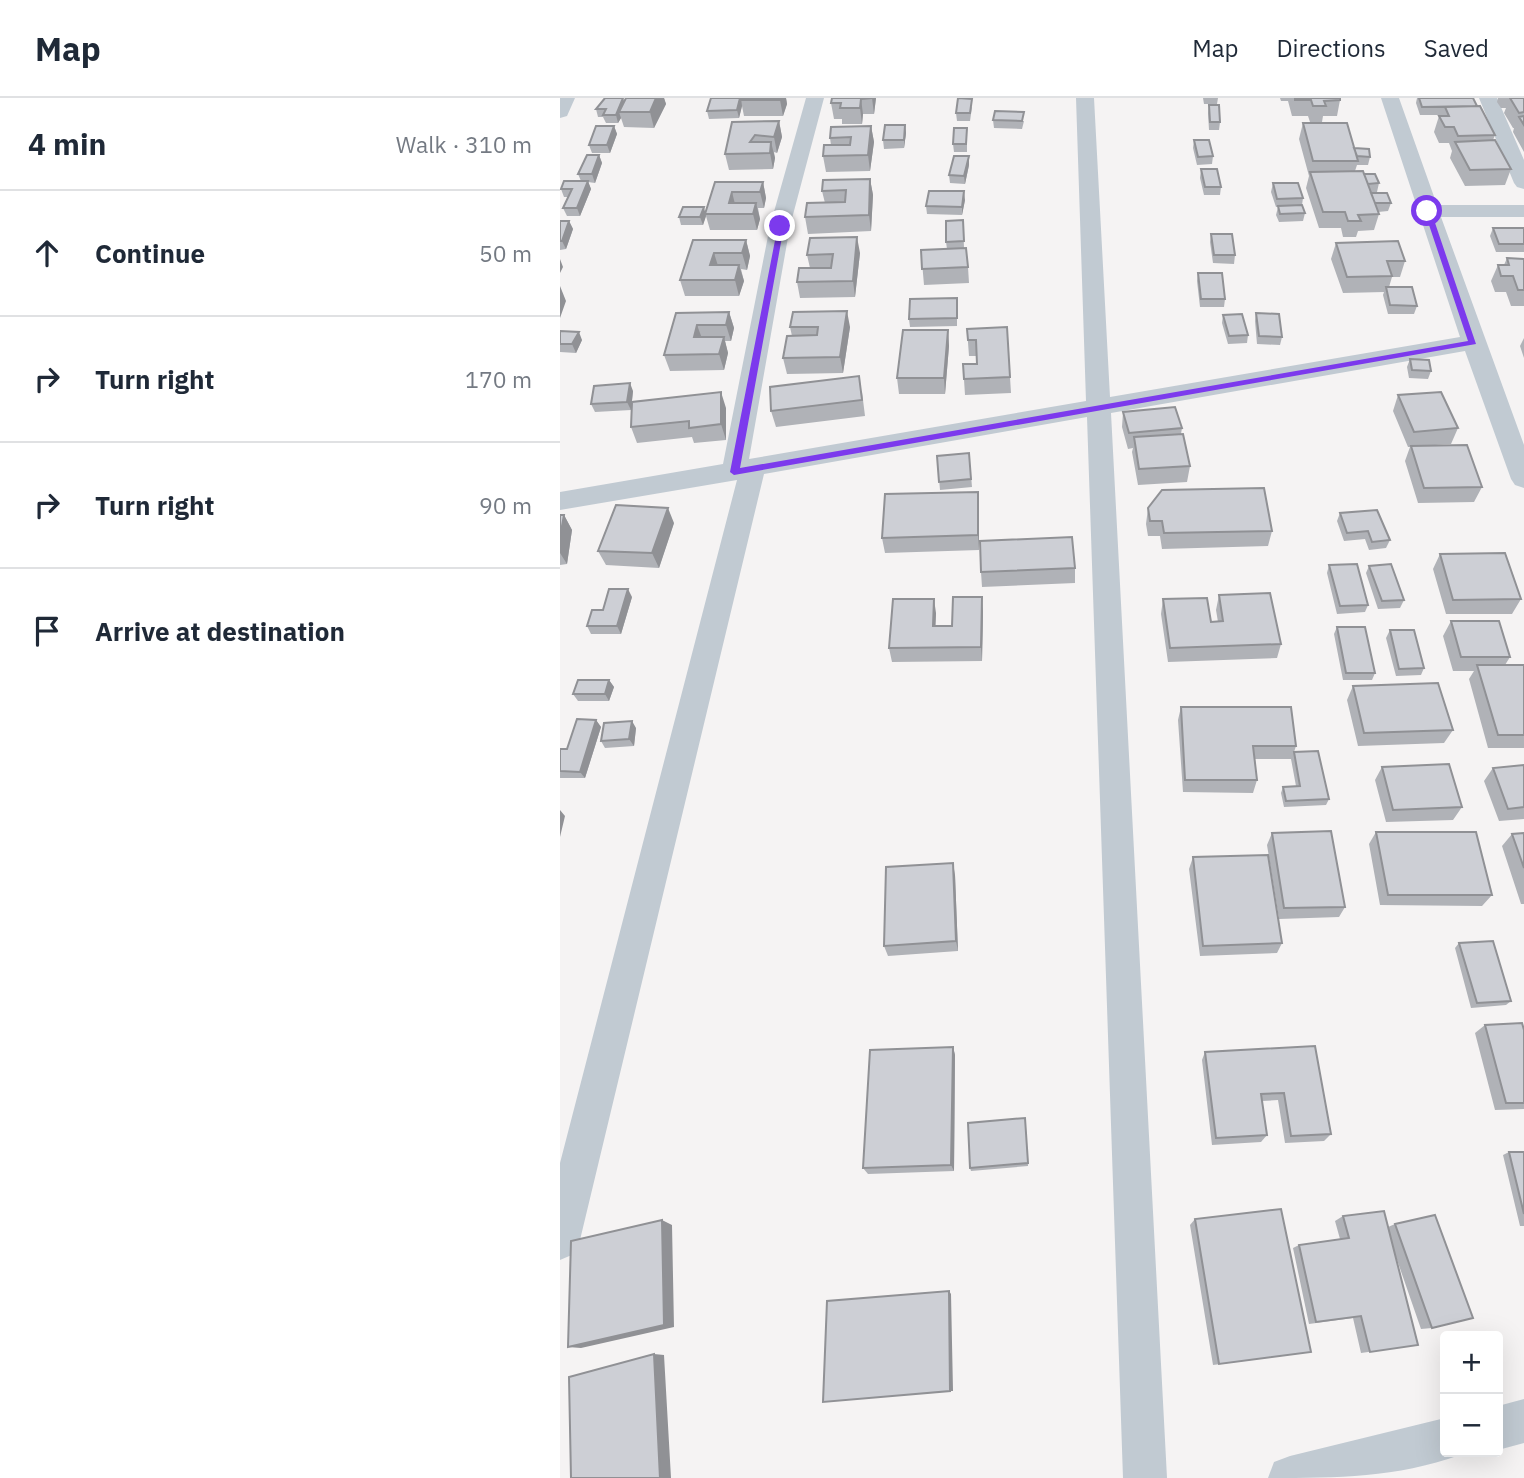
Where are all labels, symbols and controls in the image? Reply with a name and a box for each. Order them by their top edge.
text: Map [35,27,101,70]
text: Map [1192,32,1238,64]
text: Directions [1276,32,1386,64]
text: Saved [1424,32,1489,64]
text: 4 min [28,124,106,163]
text: Walk · 310 m [396,129,532,159]
route start [1411,195,1442,226]
route end [764,210,795,241]
icon: ahead [28,234,66,272]
text: Continue [95,236,205,270]
text: 50 m [479,238,532,268]
icon: right [28,360,66,398]
text: Turn right [95,362,214,396]
text: 170 m [465,364,532,394]
icon: right [28,486,66,524]
text: Turn right [95,488,214,522]
text: 90 m [479,490,532,520]
icon: arrive [28,612,66,650]
text: Arrive at destination [95,614,345,648]
map controls [1440,1331,1503,1457]
button: + [1440,1331,1503,1394]
button: − [1440,1394,1503,1457]

